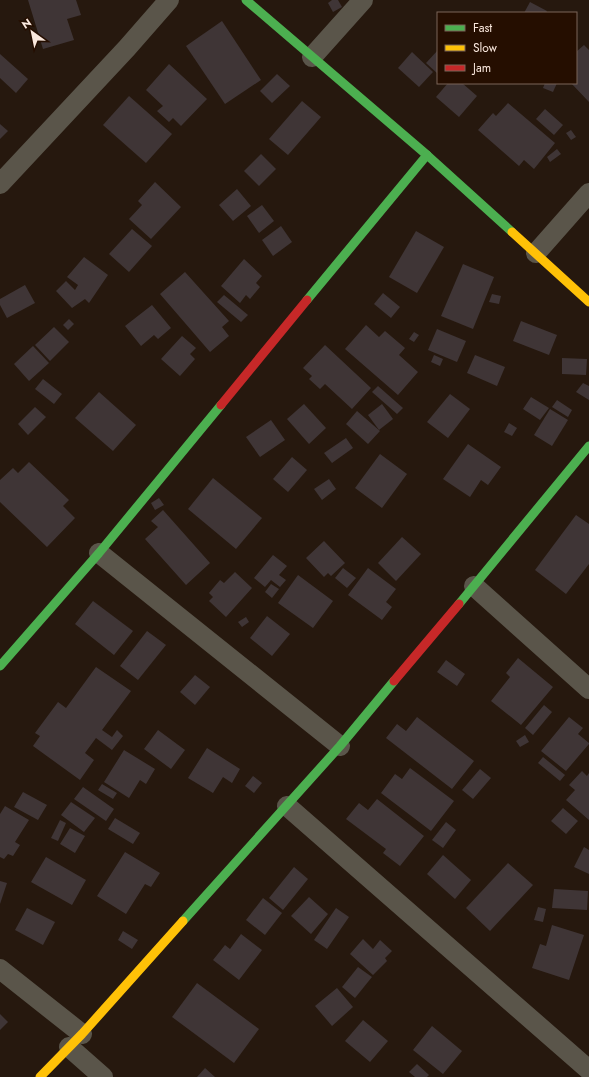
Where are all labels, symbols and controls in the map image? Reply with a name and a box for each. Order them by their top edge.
north arrow [12,12,52,52]
legend [437,12,577,84]
text: N [19,15,35,33]
text: Fast [473,19,492,37]
text: Slow [473,39,498,57]
text: Jam [471,59,491,77]

